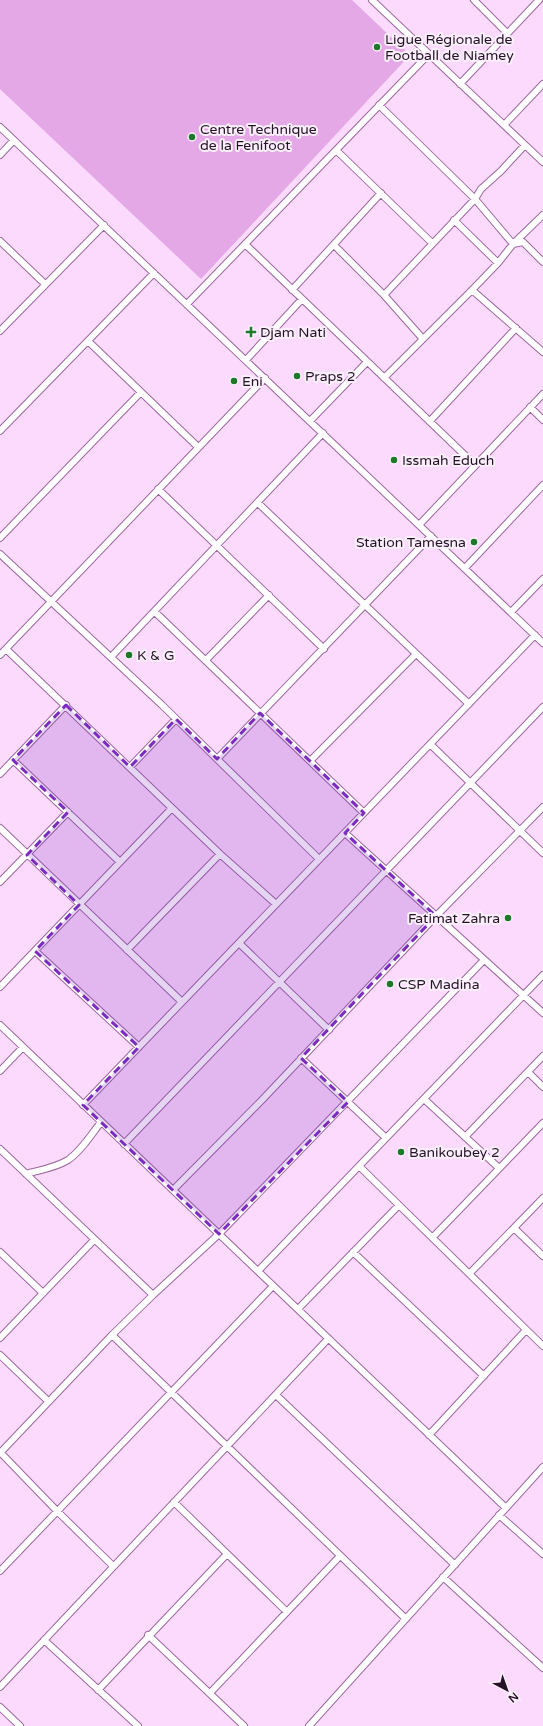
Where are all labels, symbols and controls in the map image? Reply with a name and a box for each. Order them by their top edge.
place label: Ligue Régionale de Football de Niamey [385,31,514,64]
marker: Ligue Régionale de Football de Niamey [372,42,382,52]
place label: Centre Technique de la Fenifoot [200,121,317,154]
marker: Centre Technique de la Fenifoot [187,132,197,142]
place label: Djam Nati [260,324,326,341]
marker: Djam Nati [245,326,257,338]
place label: Praps 2 [305,368,356,385]
marker: Praps 2 [292,371,302,381]
place label: Eni [242,373,263,390]
marker: Eni [229,376,239,386]
place label: Issmah Educh [402,452,494,469]
marker: Issmah Educh [389,455,399,465]
place label: Station Tamesna [356,534,466,551]
marker: Station Tamesna [469,537,479,547]
place label: K & G [137,647,175,664]
marker: K & G [124,650,134,660]
place label: Fatimat Zahra [408,910,500,927]
marker: Fatimat Zahra [503,913,513,923]
place label: CSP Madina [398,976,480,993]
marker: CSP Madina [385,979,395,989]
place label: Banikoubey 2 [409,1144,500,1161]
marker: Banikoubey 2 [396,1147,406,1157]
north arrow [487,1670,527,1710]
text: N [506,1689,521,1705]

